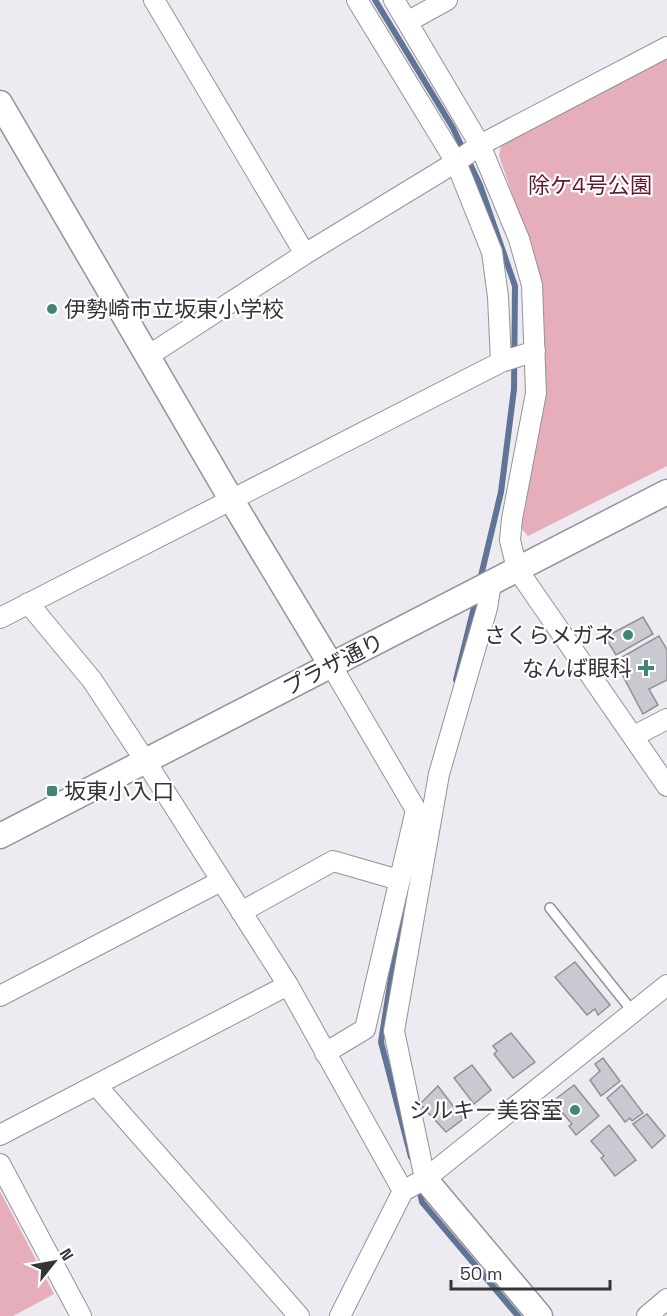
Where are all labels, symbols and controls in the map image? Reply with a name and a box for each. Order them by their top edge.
park label: 除ケ4号公園 [528,171,652,199]
place label: 伊勢崎市立坂東小学校 [64,295,284,323]
marker: 伊勢崎市立坂東小学校 [45,302,59,316]
place label: さくらメガネ [484,621,616,649]
street label: プラザ通り [278,627,388,701]
marker: さくらメガネ [621,628,635,642]
place label: なんば眼科 [522,654,632,682]
marker: なんば眼科 [637,659,655,677]
place label: 坂東小入口 [64,777,174,805]
marker: 坂東小入口 [45,784,59,798]
place label: シルキー美容室 [409,1096,563,1124]
marker: シルキー美容室 [568,1103,582,1117]
north arrow [24,1232,84,1292]
text: N [55,1245,78,1265]
scale bar [451,1253,610,1291]
text: 50 m [460,1262,502,1285]

